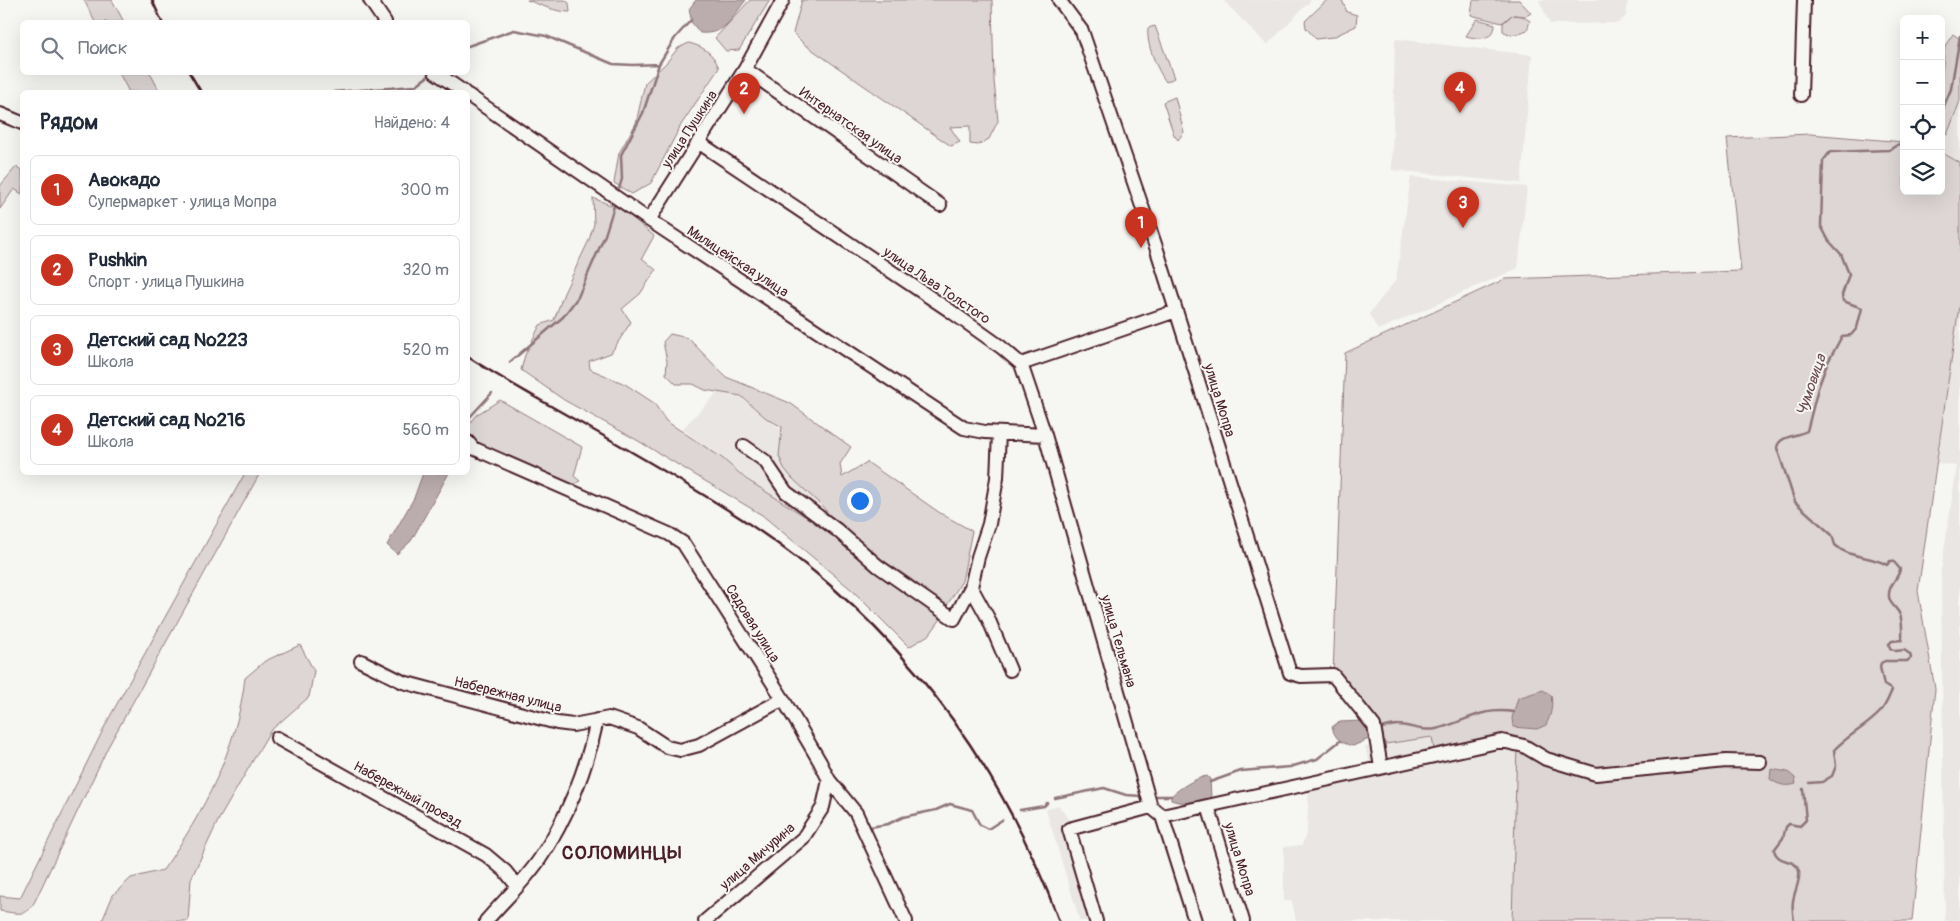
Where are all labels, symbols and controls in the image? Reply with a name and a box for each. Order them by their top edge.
map controls [1900,15,1945,195]
button: + [1900,15,1945,60]
search box [20,20,470,75]
icon: search [38,34,66,62]
text: Поиск [78,36,128,60]
button: − [1900,60,1945,105]
pin: 4 [1444,72,1476,113]
pin: 2 [728,73,760,114]
street label: Интернатская улица [796,84,905,167]
street label: улица Пушкина [657,87,721,172]
button: locate [1900,105,1945,150]
text: Рядом [40,109,98,136]
text: Найдено: 4 [374,113,450,133]
button: layers [1900,150,1945,195]
text: Авокадо [88,168,160,192]
text: 1 [54,180,60,200]
text: 300 m [401,180,449,200]
pin: 3 [1447,187,1479,228]
text: Супермаркет · улица Мопра [88,192,277,212]
pin: 1 [1125,207,1157,248]
street label: Милицейская улица [684,222,792,301]
street label: улица Льва Толстого [879,243,994,328]
text: Pushkin [88,248,147,272]
text: 2 [53,260,61,280]
text: 320 m [403,260,449,280]
text: Спорт · улица Пушкина [88,272,244,292]
text: Детский сад №223 [88,328,248,352]
text: 3 [53,340,61,360]
text: 520 m [403,340,449,360]
water label: Чумовица [1792,351,1831,418]
text: Школа [88,352,134,372]
street label: улица Мопра [1200,360,1239,439]
text: Детский сад №216 [88,408,246,432]
text: 4 [52,420,62,440]
text: 560 m [402,420,449,440]
text: Школа [88,432,134,452]
your location [847,488,873,514]
street label: Садовая улица [722,581,783,665]
street label: улица Тельмана [1097,592,1140,689]
street label: Набережная улица [452,673,563,716]
street label: Набережный проезд [351,758,465,832]
street label: улица Мичурина [716,819,798,894]
street label: улица Мопра [1220,819,1259,898]
district label: СОЛОМИНЦЫ [562,841,682,865]

